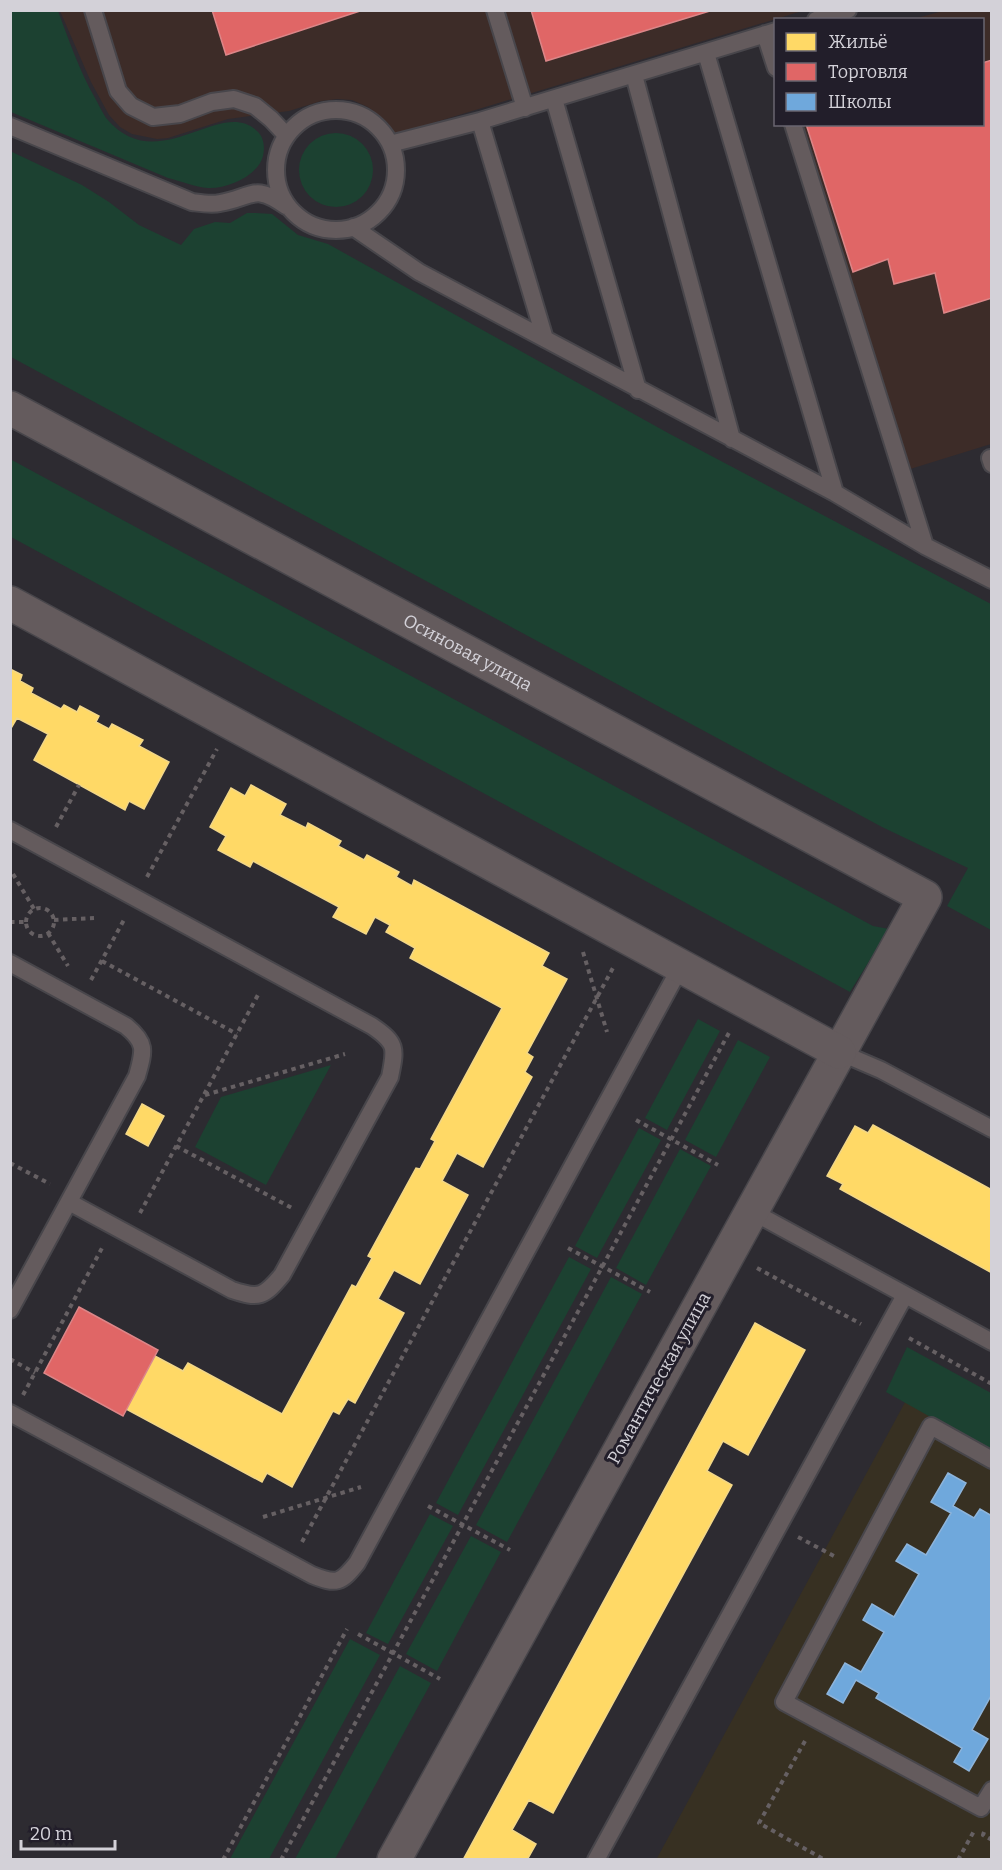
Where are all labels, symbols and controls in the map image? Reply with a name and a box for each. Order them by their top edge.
legend [774,18,984,126]
text: Жильё [828,31,888,53]
text: Торговля [828,61,908,83]
text: Школы [828,91,892,113]
street label: Осиновая улица [399,609,536,696]
street label: Романтическая улица [603,1288,715,1468]
scale bar [21,1813,116,1851]
text: 20 m [30,1823,72,1845]

